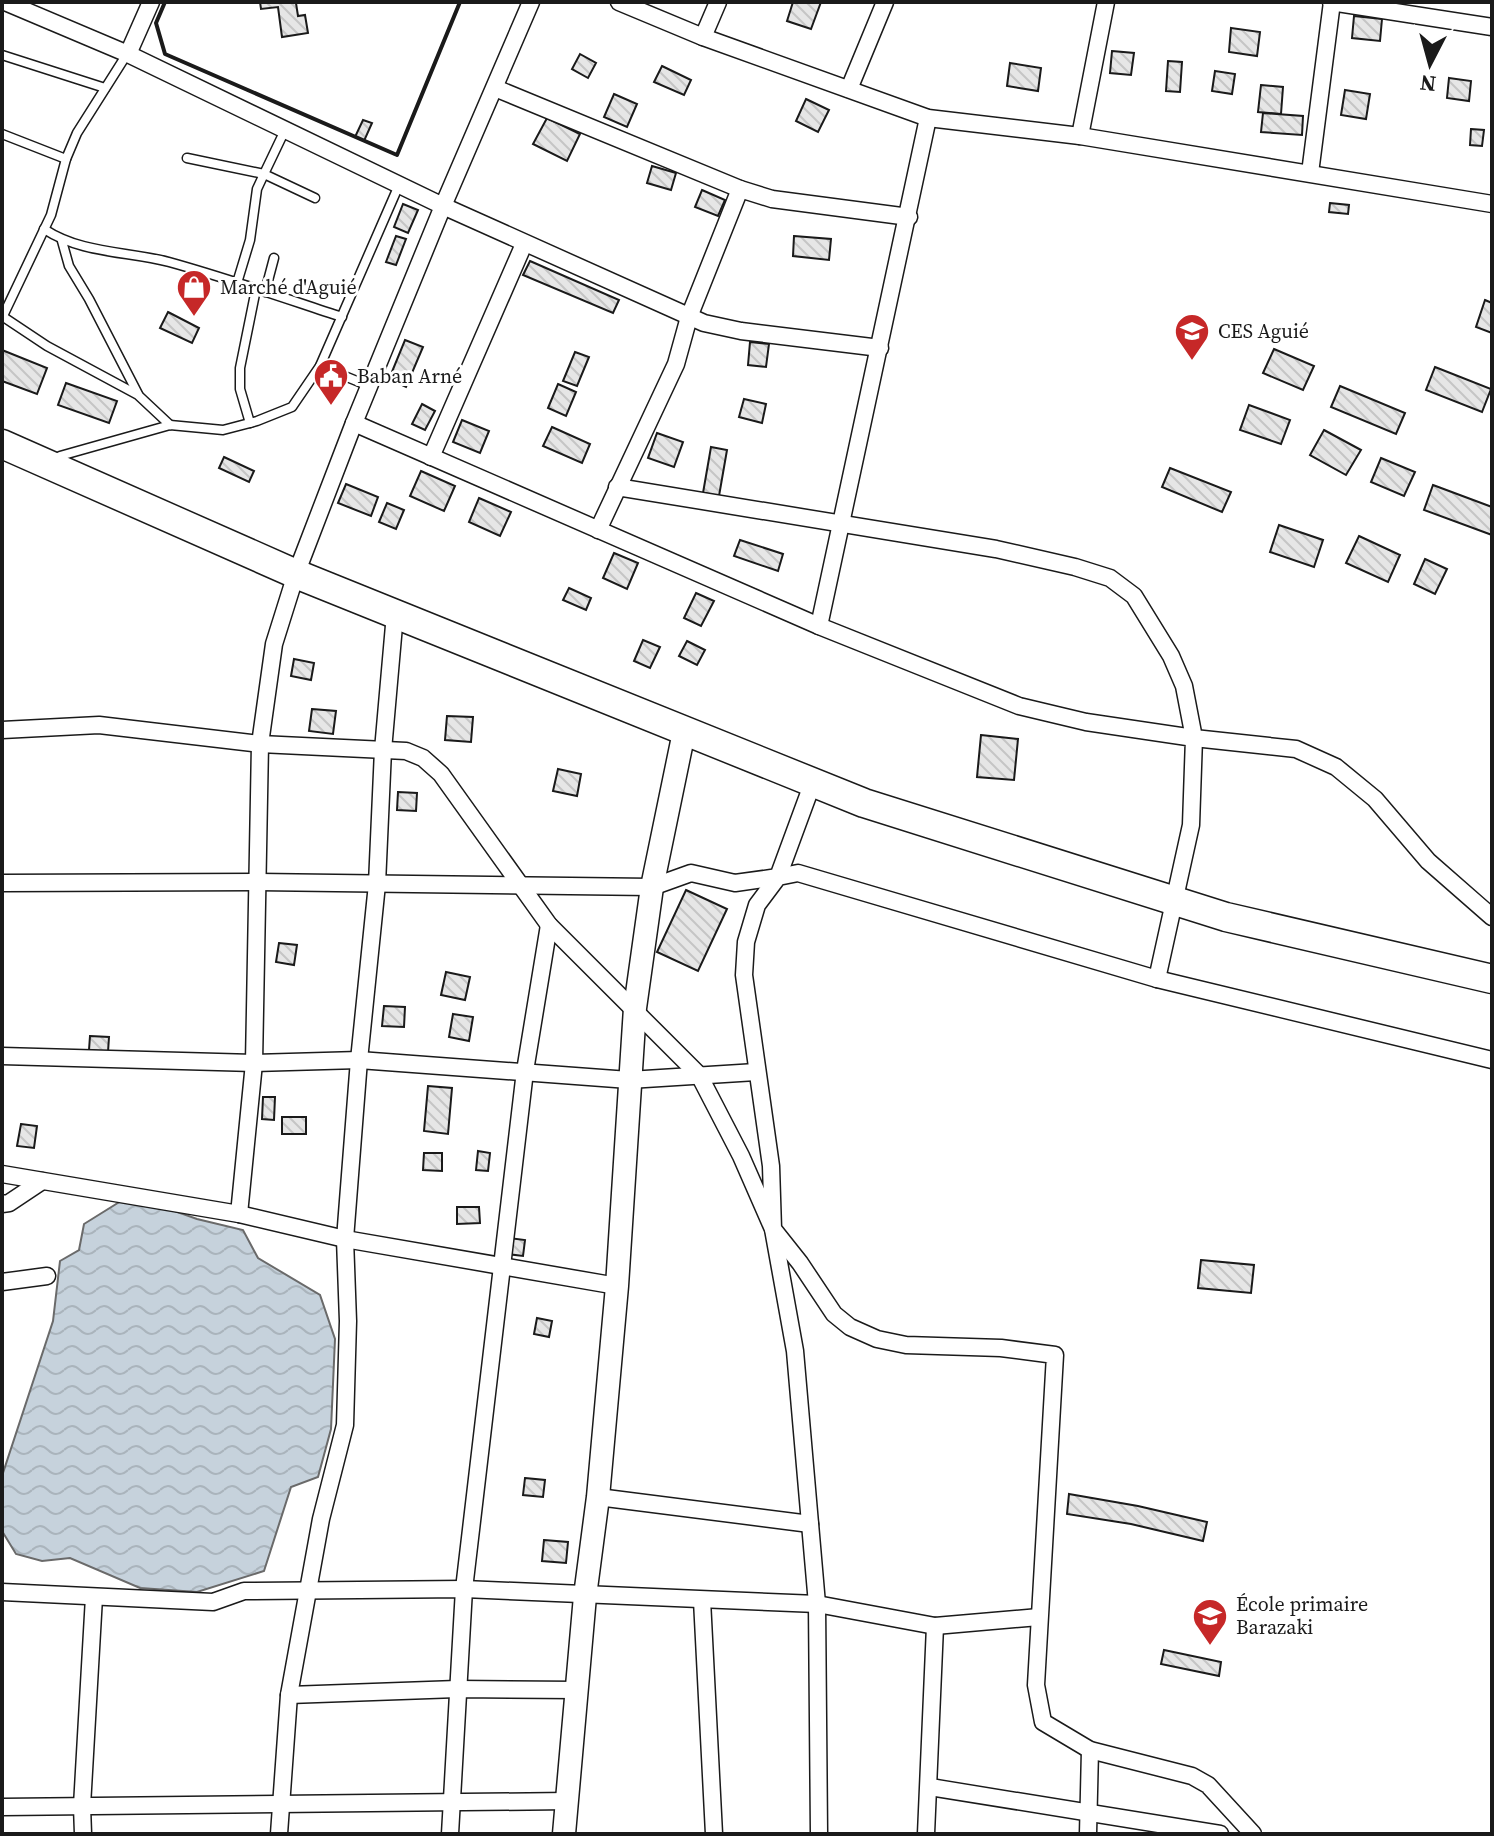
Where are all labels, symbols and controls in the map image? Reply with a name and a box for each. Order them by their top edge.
north arrow [1390,24,1470,104]
text: N [1418,68,1437,100]
shop icon: Marché d'Aguié [175,268,213,318]
place label: Marché d'Aguié [220,273,357,301]
school or university icon: CES Aguié [1173,312,1211,362]
place label: CES Aguié [1218,317,1309,345]
public building icon: Baban Arné [312,357,350,407]
place label: Baban Arné [357,362,462,390]
place label: École primaire Barazaki [1236,1590,1368,1641]
school or university icon: École primaire Barazaki [1191,1597,1229,1647]

